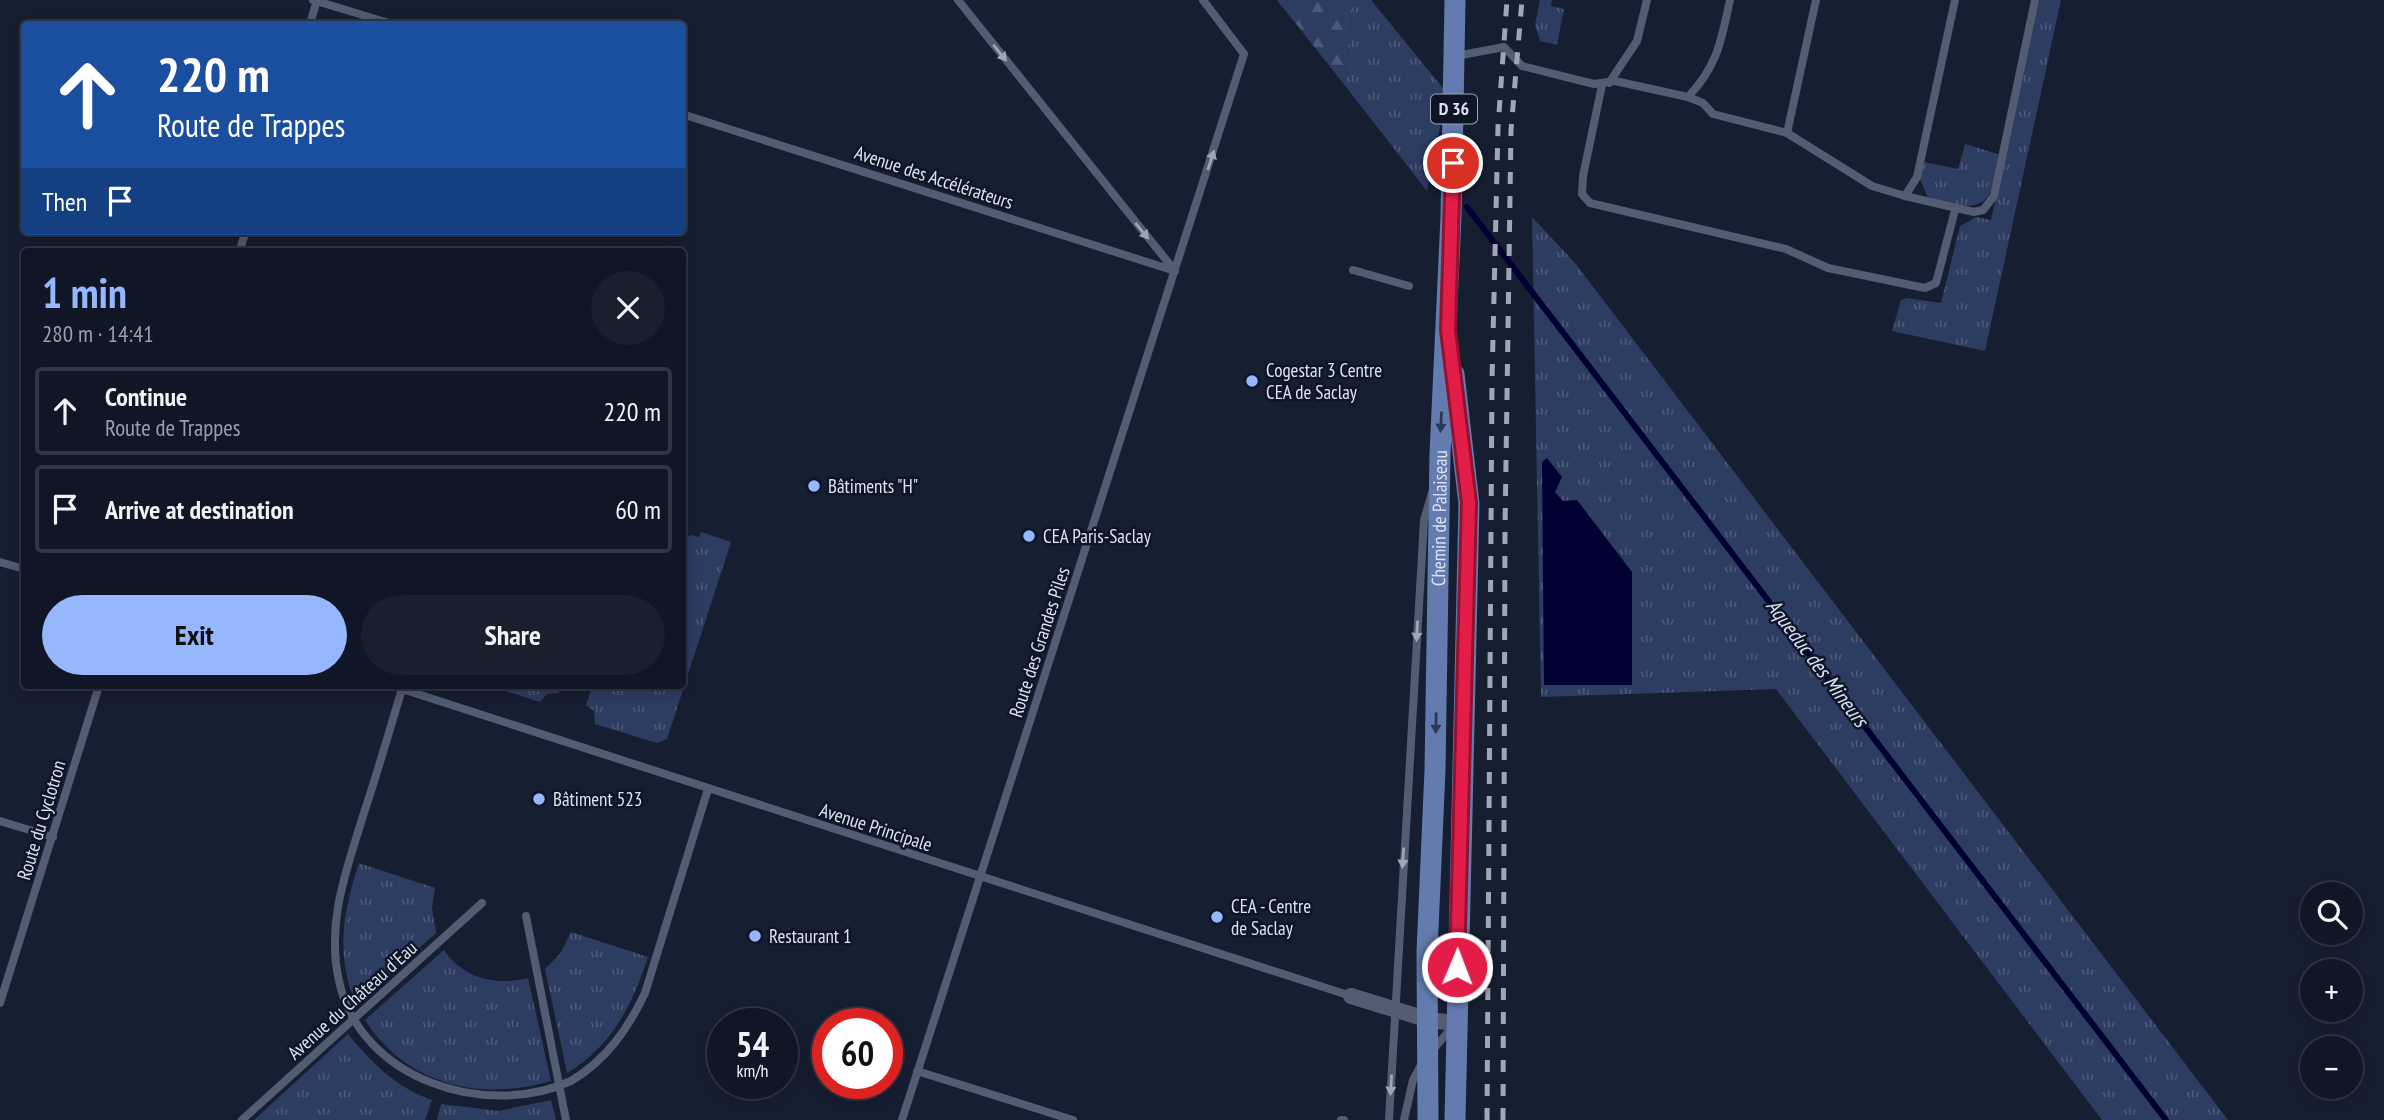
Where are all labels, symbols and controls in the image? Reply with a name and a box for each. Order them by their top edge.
text: 220 m [157,42,270,106]
one-way arrow [993,44,1008,62]
icon: ahead [42,49,133,140]
road number: D 36 [1431,94,1477,124]
text: Route de Trappes [157,104,345,146]
pin [1423,133,1483,193]
street label: Avenue des Accélérateurs [852,140,1016,214]
icon: arrive [1434,144,1472,182]
one-way arrow [1206,149,1216,170]
icon: arrive [101,182,139,220]
text: Then [42,185,87,218]
one-way arrow [1135,221,1150,239]
text: 1 min [42,265,127,320]
button: close [591,271,665,345]
text: 280 m · 14:41 [42,319,154,348]
place label: Cogestar 3 Centre CEA de Saclay [1266,358,1382,404]
marker: Cogestar 3 Centre CEA de Saclay [1244,373,1260,389]
text: Continue [105,380,187,413]
icon: ahead [46,392,84,430]
text: 220 m [603,395,661,428]
one-way arrow [1435,412,1446,434]
text: Route de Trappes [105,413,240,442]
street label: Chemin de Palaiseau [1426,450,1452,586]
place label: Bâtiments "H" [828,474,918,498]
marker: Bâtiments "H" [806,478,822,494]
icon: arrive [46,490,84,528]
text: Arrive at destination [105,493,294,526]
text: 60 m [615,493,661,526]
place label: CEA Paris-Saclay [1043,524,1152,548]
marker: CEA Paris-Saclay [1021,528,1037,544]
street label: Route des Grandes Piles [1003,564,1075,720]
water label: Aqueduc des Mineurs [1760,593,1875,734]
button: Exit [42,595,347,675]
button: Share [361,595,665,675]
one-way arrow [1412,620,1423,642]
one-way arrow [1430,713,1442,735]
street label: Route du Cyclotron [11,757,71,883]
place label: Bâtiment 523 [553,787,642,811]
marker: Bâtiment 523 [531,791,547,807]
street label: Avenue Principale [817,798,935,857]
one-way arrow [1397,847,1408,869]
map controls [2300,882,2363,1099]
button: search [2300,882,2363,945]
place label: CEA - Centre de Saclay [1231,894,1311,940]
marker: CEA - Centre de Saclay [1209,909,1225,925]
place label: Restaurant 1 [769,924,852,948]
marker: Restaurant 1 [747,928,763,944]
position arrow [1420,930,1494,1004]
street label: Avenue du Château d'Eau [282,936,422,1064]
button: + [2300,959,2363,1022]
speed limit sign: 60 [812,1008,903,1099]
text: 54 [736,1021,769,1067]
button: − [2300,1036,2363,1099]
text: km/h [737,1059,768,1082]
one-way arrow [1386,1074,1397,1096]

